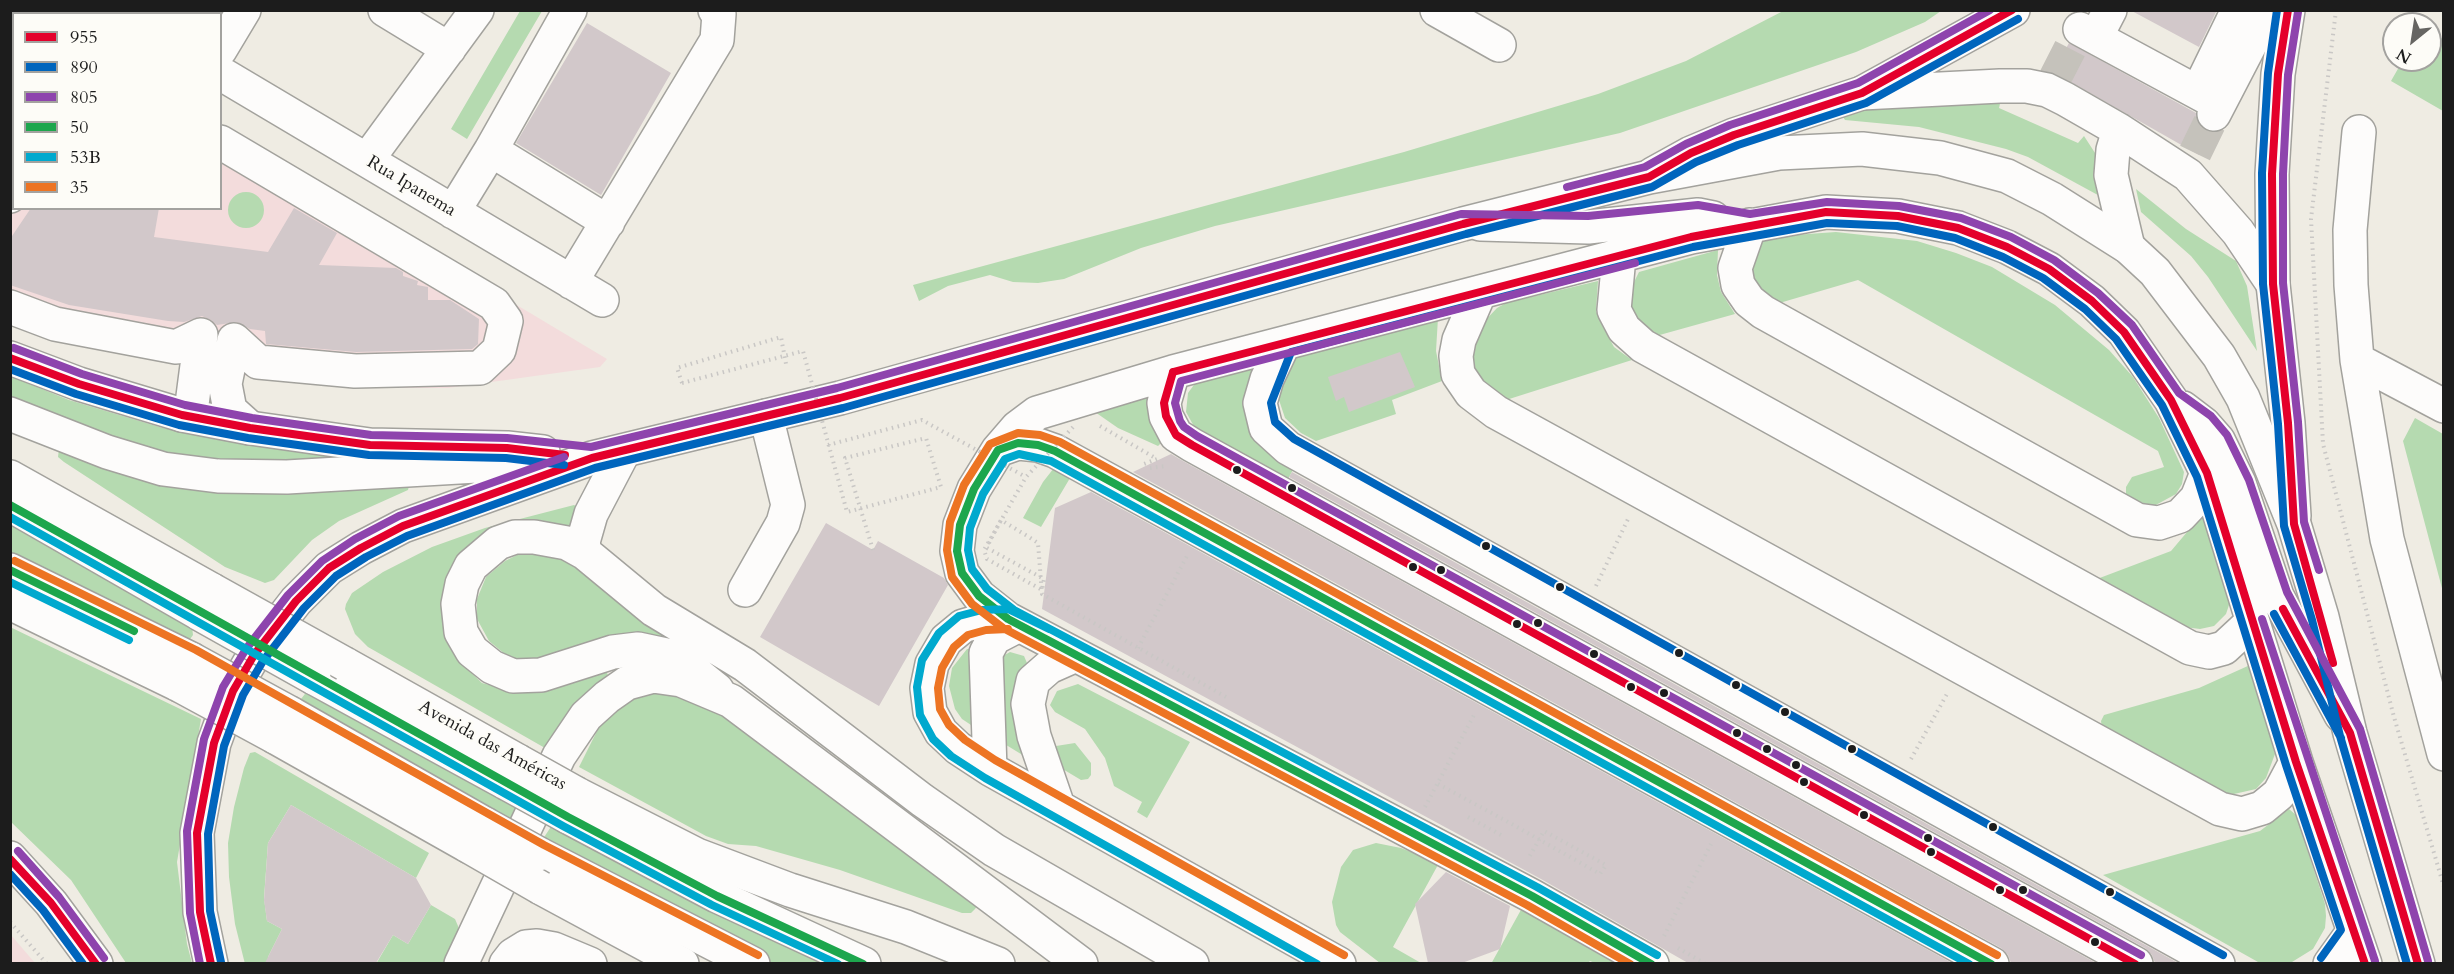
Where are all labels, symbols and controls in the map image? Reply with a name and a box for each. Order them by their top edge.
legend [12,12,222,210]
north arrow [2382,12,2442,72]
text: 955 [70,25,98,50]
text: N [2392,43,2416,69]
text: 890 [70,55,98,80]
text: 805 [70,85,98,110]
text: 50 [70,115,88,140]
text: 53B [70,145,101,170]
street label: Rua Ipanema [363,152,459,222]
text: 35 [70,175,88,200]
unlabelled marker [1231,464,1243,476]
unlabelled marker [1286,482,1298,494]
unlabelled marker [1480,540,1492,552]
unlabelled marker [1407,561,1419,573]
unlabelled marker [1435,564,1447,576]
unlabelled marker [1554,581,1566,593]
unlabelled marker [1532,617,1544,629]
unlabelled marker [1511,618,1523,630]
unlabelled marker [1673,647,1685,659]
unlabelled marker [1588,648,1600,660]
unlabelled marker [1730,679,1742,691]
unlabelled marker [1625,681,1637,693]
unlabelled marker [1658,687,1670,699]
street label: Avenida das Américas [414,696,570,796]
unlabelled marker [1779,706,1791,718]
unlabelled marker [1731,727,1743,739]
unlabelled marker [1761,743,1773,755]
unlabelled marker [1846,743,1858,755]
unlabelled marker [1790,759,1802,771]
unlabelled marker [1798,776,1810,788]
unlabelled marker [1858,809,1870,821]
unlabelled marker [1987,821,1999,833]
unlabelled marker [1922,832,1934,844]
unlabelled marker [1925,846,1937,858]
unlabelled marker [1994,884,2006,896]
unlabelled marker [2017,884,2029,896]
unlabelled marker [2104,886,2116,898]
unlabelled marker [2089,936,2101,948]

